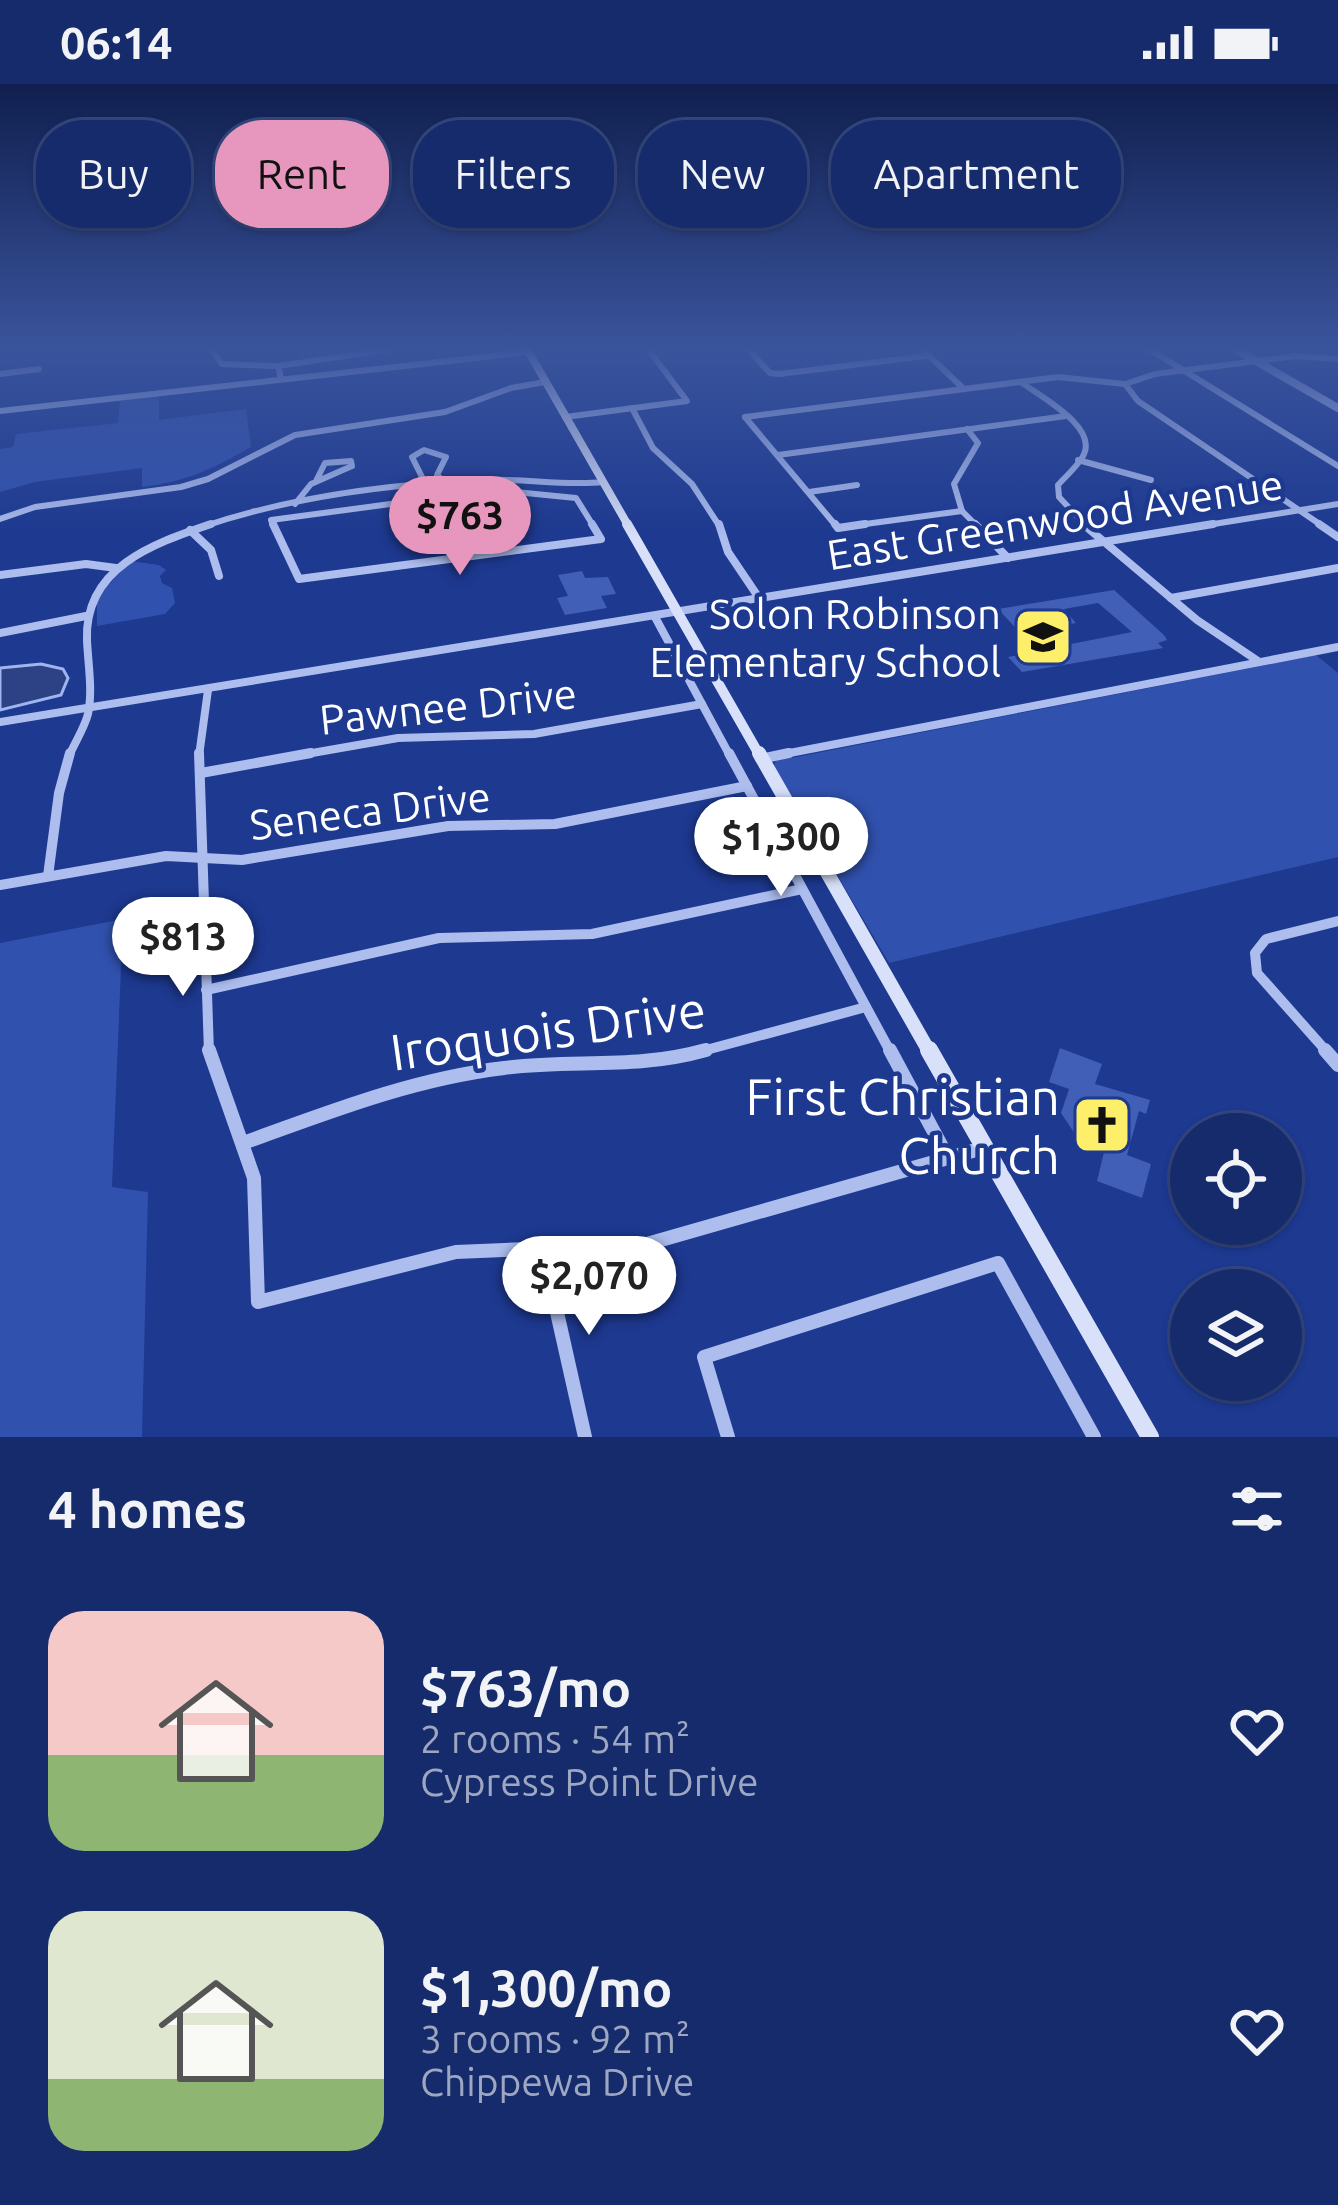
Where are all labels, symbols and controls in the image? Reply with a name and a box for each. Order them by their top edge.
text: 06:14 [60,17,173,68]
chip: Buy [36,120,191,228]
chip: Rent [215,120,389,228]
chip: Filters [413,120,614,228]
chip: New [638,120,807,228]
chip: Apartment [831,120,1121,228]
street label: East Greenwood Avenue [824,460,1286,578]
pin: $763 [389,476,531,578]
text: $763 [416,493,504,536]
place label: Solon Robinson Elementary School [649,590,1001,685]
school or university icon: Solon Robinson Elementary School [1012,606,1074,668]
street label: Pawnee Drive [317,669,579,743]
street label: Seneca Drive [247,772,493,848]
pin: $1,300 [683,797,879,899]
text: $1,300 [721,814,841,857]
pin: $813 [112,897,254,999]
text: $813 [139,914,227,957]
street label: Iroquois Drive [387,979,709,1081]
place label: First Christian Church [746,1067,1060,1184]
church icon: First Christian Church [1071,1094,1133,1156]
map controls [1170,1113,1302,1401]
button: locate [1170,1113,1302,1245]
pin: $2,070 [491,1236,687,1338]
text: $2,070 [529,1253,649,1296]
button: layers [1170,1269,1302,1401]
icon: filters [1224,1476,1290,1542]
text: 4 homes [48,1480,247,1538]
icon: home [144,1659,288,1803]
text: $763/mo [420,1659,631,1717]
icon: heart [1224,1698,1290,1764]
text: 2 rooms · 54 m² [420,1717,690,1760]
text: Cypress Point Drive [420,1760,758,1803]
icon: home [144,1959,288,2103]
text: $1,300/mo [420,1959,672,2017]
icon: heart [1224,1998,1290,2064]
text: 3 rooms · 92 m² [420,2017,690,2060]
text: Chippewa Drive [420,2060,694,2103]

